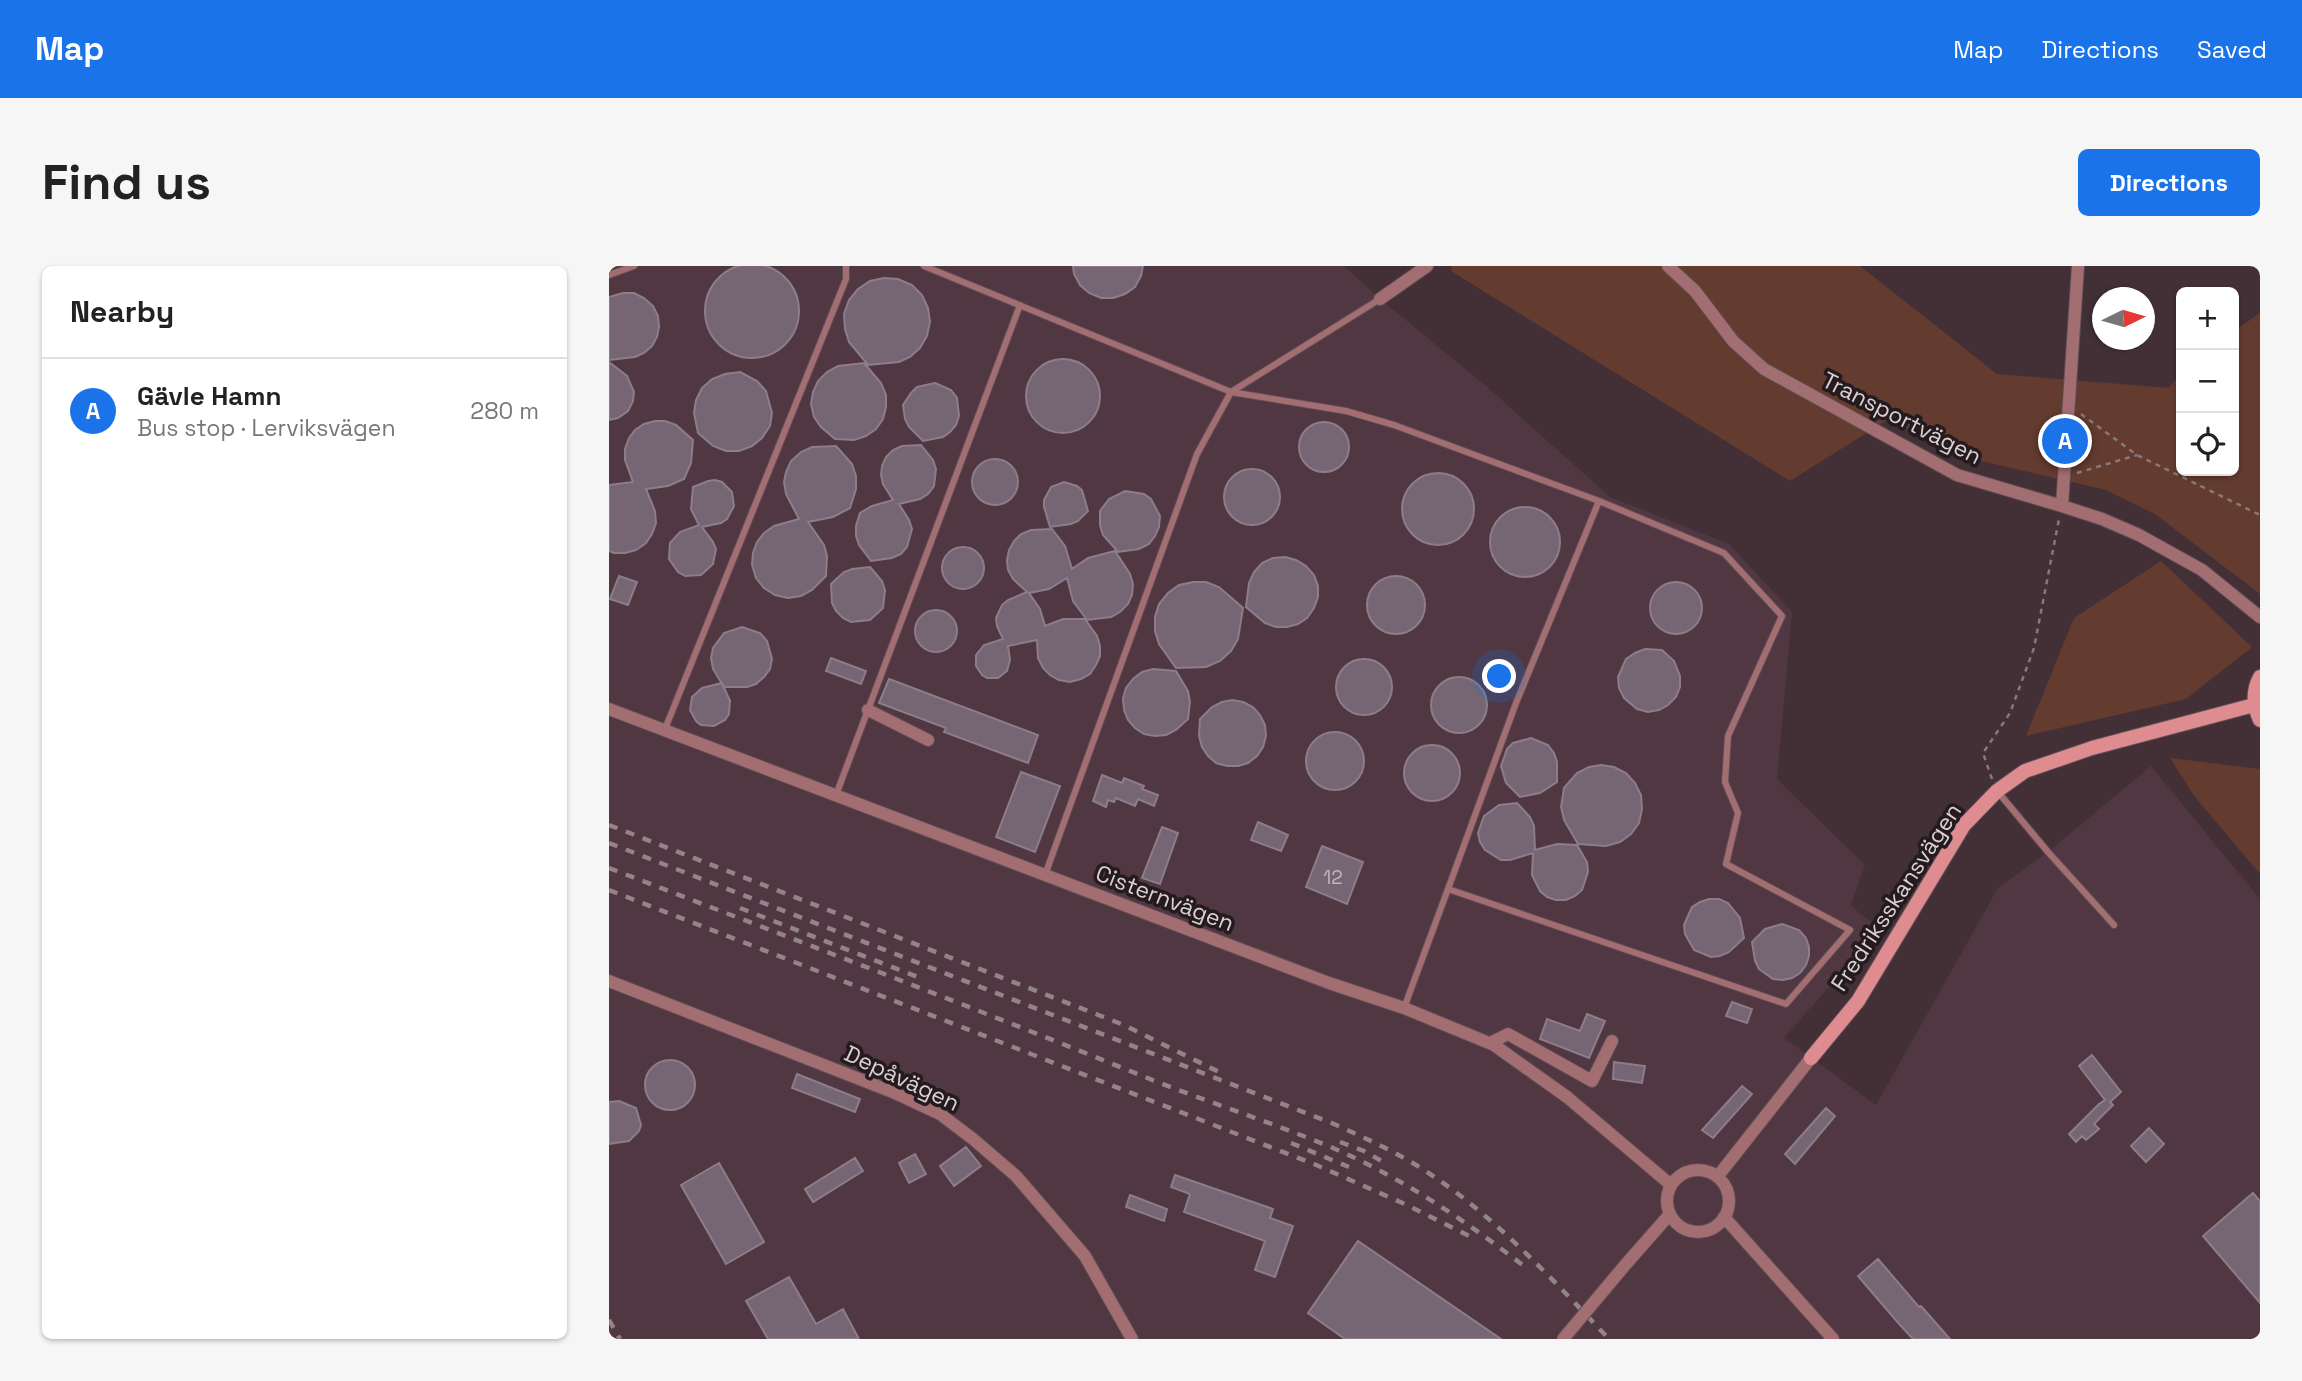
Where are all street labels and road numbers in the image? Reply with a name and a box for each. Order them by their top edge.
street label: Transportvägen [1817,365,1987,471]
street label: Fredriksskansvägen [1824,797,1968,997]
street label: Cisternvägen [1092,858,1238,938]
street label: Depåvägen [840,1038,964,1118]

